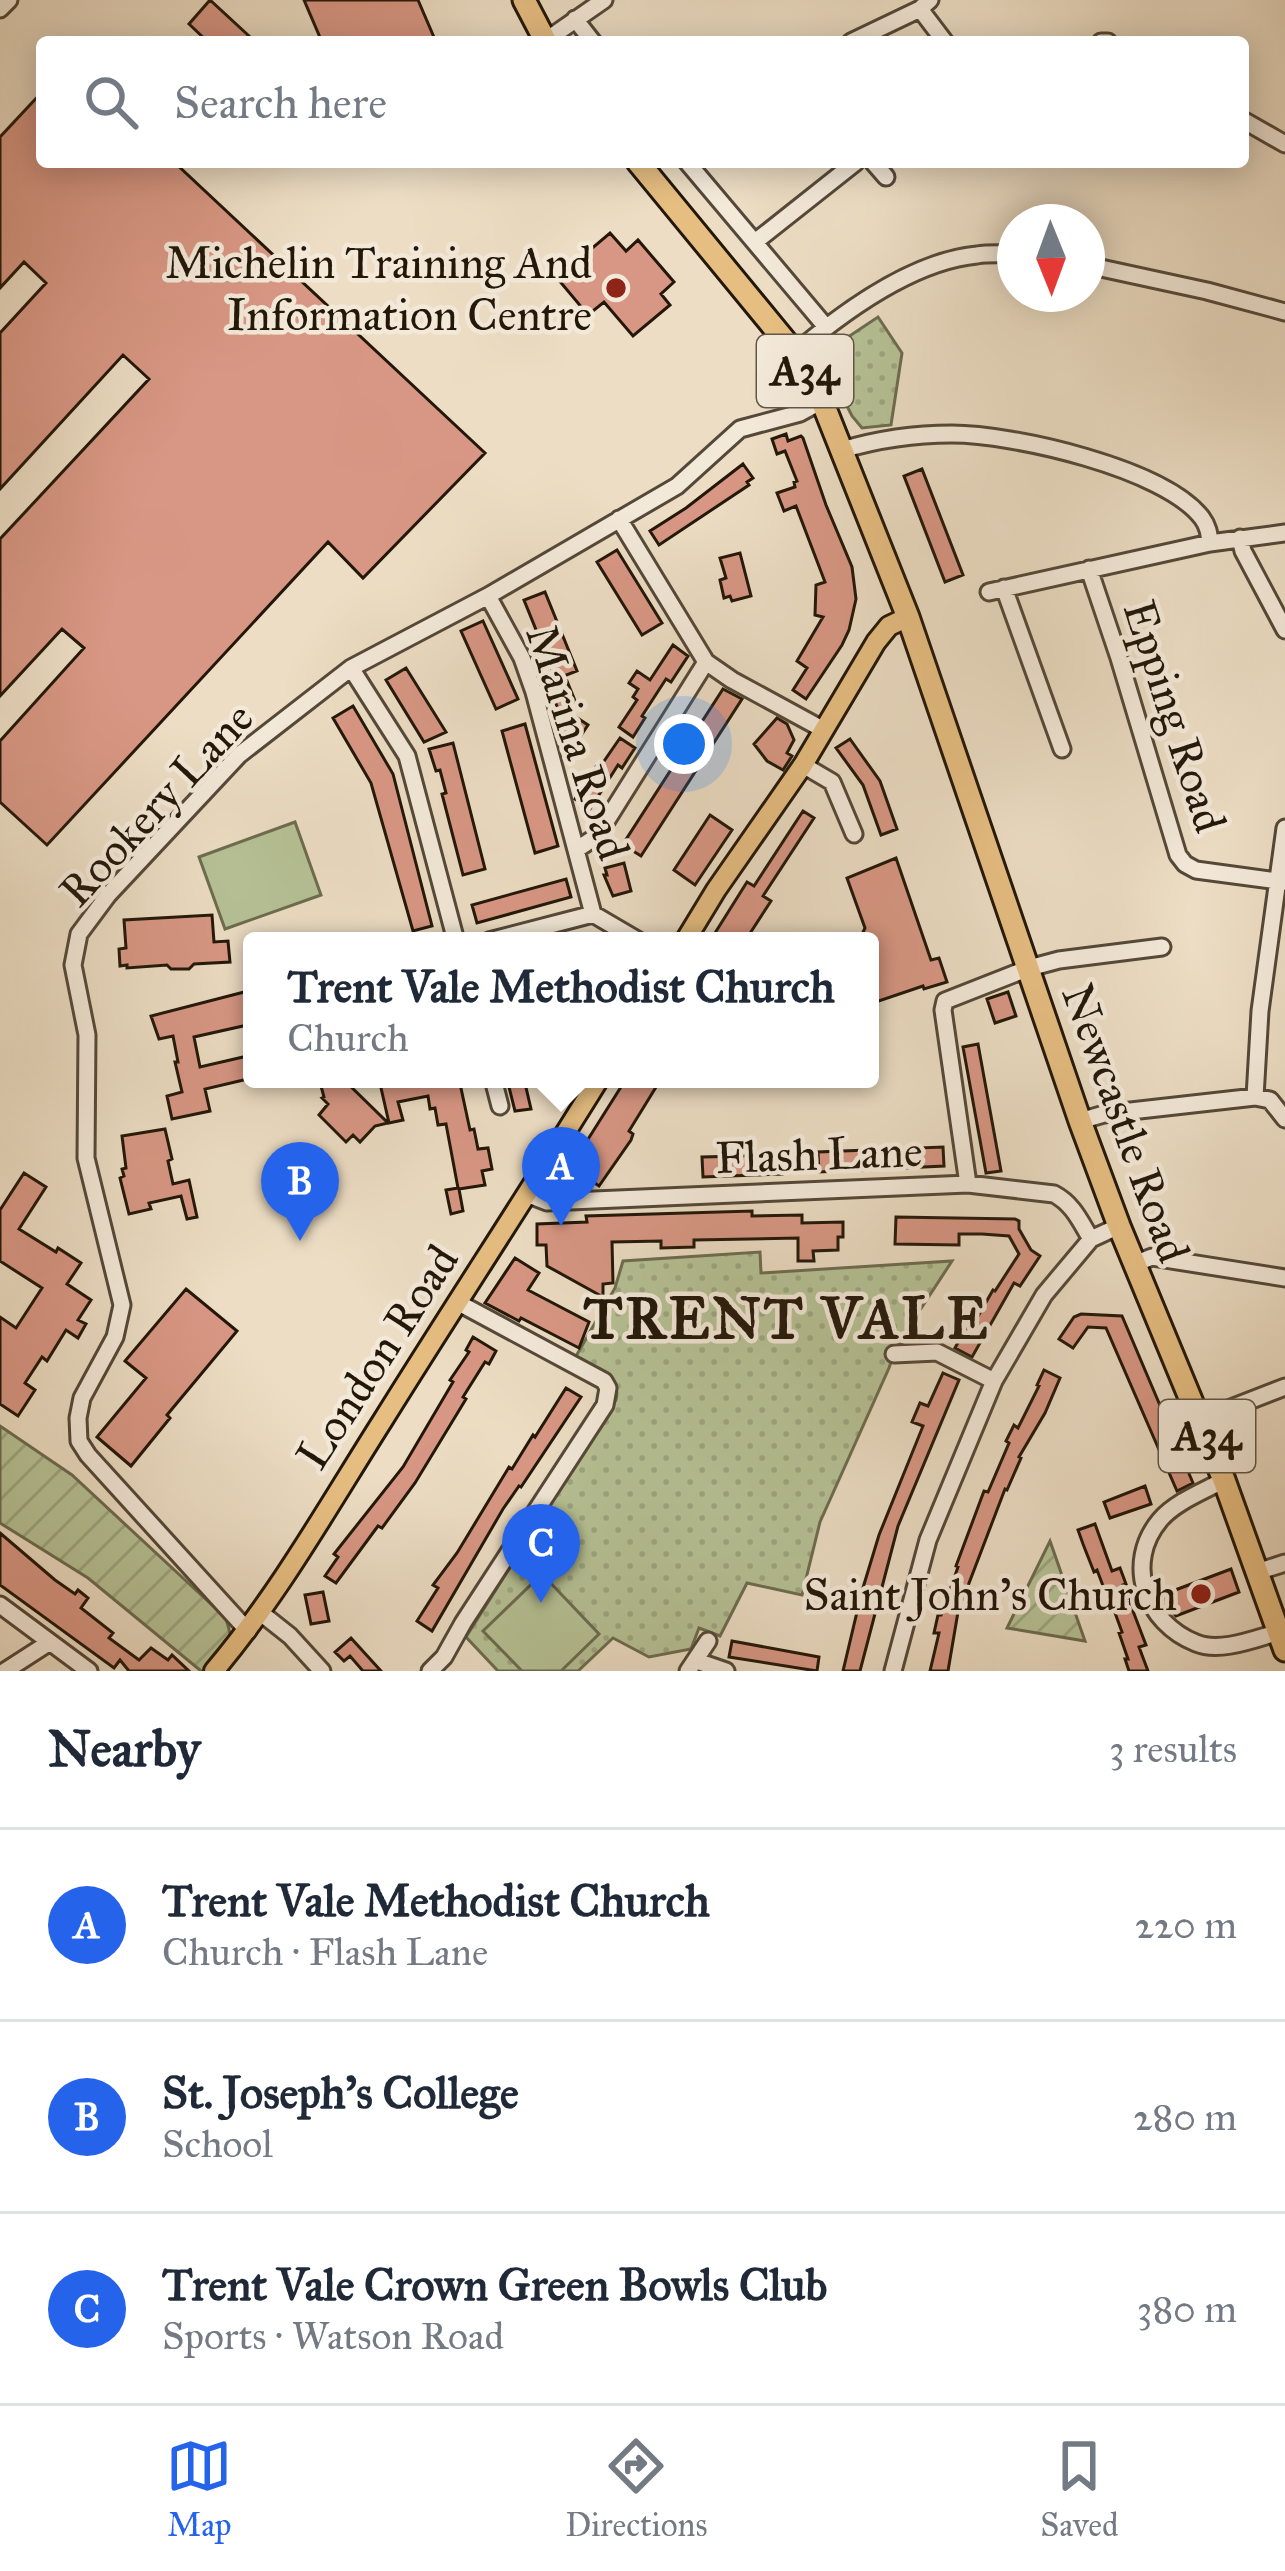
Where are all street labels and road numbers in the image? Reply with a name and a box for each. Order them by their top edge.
road number: A34 [757,335,853,407]
street label: Epping Road [1112,593,1238,839]
street label: Marina Road [514,618,642,867]
street label: Rookery Lane [47,690,265,918]
street label: Newcastle Road [1050,976,1202,1270]
street label: Flash Lane [715,1123,923,1185]
street label: London Road [284,1234,470,1479]
road number: A34 [1159,1400,1255,1472]

